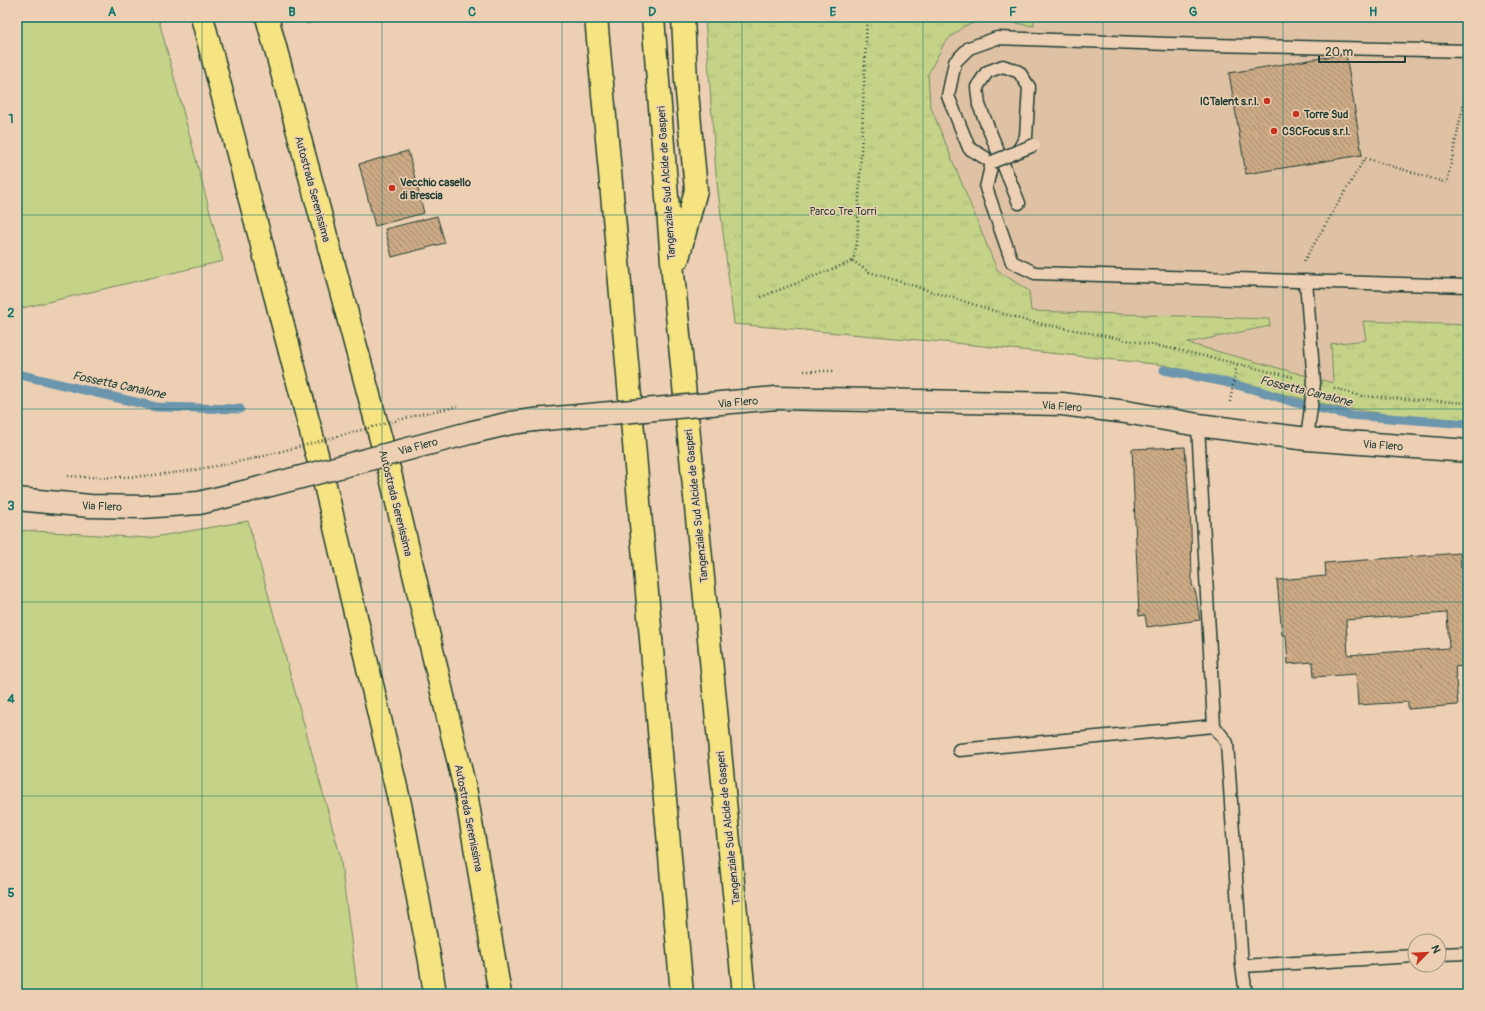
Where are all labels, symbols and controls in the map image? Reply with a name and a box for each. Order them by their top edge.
text: A [108,4,117,20]
text: B [288,4,296,20]
text: C [468,4,476,20]
text: D [648,4,656,20]
text: E [830,4,837,20]
text: F [1009,4,1017,20]
text: G [1189,4,1198,20]
text: H [1369,4,1377,20]
scale bar [1319,38,1405,64]
text: 20 m [1325,45,1354,60]
place label: ICTalent s.r.l. [1200,95,1259,108]
marker: ICTalent s.r.l. [1262,96,1272,106]
street label: Tangenziale Sud Alcide de Gasperi [655,106,678,260]
place label: Torre Sud [1303,108,1348,121]
marker: Torre Sud [1291,109,1301,119]
text: 1 [8,111,14,127]
place label: CSCFocus s.r.l. [1282,125,1350,138]
marker: CSCFocus s.r.l. [1269,126,1279,136]
street label: Autostrada Serenissima [292,135,333,244]
place label: Vecchio casello di Brescia [400,176,471,202]
marker: Vecchio casello di Brescia [387,183,397,193]
park label: Parco Tre Torri [809,205,877,218]
text: 2 [7,305,15,321]
water label: Fossetta Canalone [71,368,168,403]
water label: Fossetta Canalone [1258,373,1355,410]
street label: Via Flero [717,394,759,411]
street label: Via Flero [1041,399,1083,414]
street label: Tangenziale Sud Alcide de Gasperi [682,429,711,583]
street label: Via Flero [397,435,439,458]
street label: Via Flero [1362,438,1404,453]
street label: Autostrada Serenissima [376,449,415,558]
text: 3 [7,498,15,514]
street label: Via Flero [82,499,122,514]
text: 4 [7,691,15,707]
street label: Tangenziale Sud Alcide de Gasperi [714,751,743,905]
street label: Autostrada Serenissima [452,763,485,873]
text: 5 [7,885,15,901]
north arrow [1407,933,1447,973]
text: N [1428,943,1443,956]

